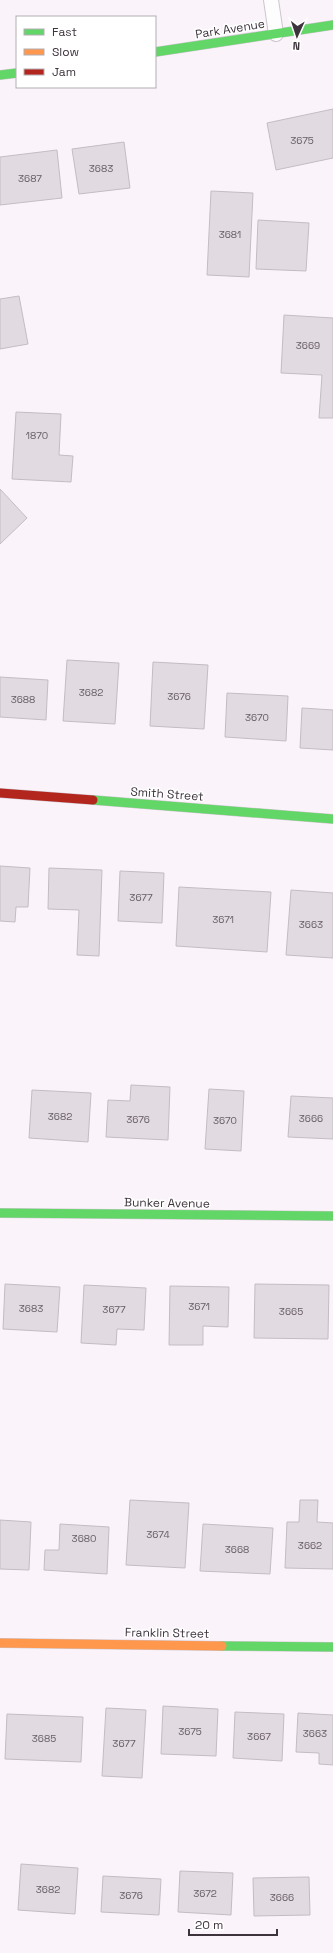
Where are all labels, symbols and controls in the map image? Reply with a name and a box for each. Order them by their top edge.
legend [16,16,156,88]
street label: Park Avenue [194,16,266,42]
north arrow [277,16,317,56]
text: Fast [52,24,77,40]
text: N [292,39,301,53]
text: Slow [52,44,79,60]
text: Jam [52,64,76,80]
house number: 3675 [290,134,314,147]
house number: 3683 [89,162,113,175]
house number: 3687 [18,172,42,185]
house number: 3681 [219,228,241,241]
house number: 3669 [296,339,320,352]
house number: 1870 [26,429,48,442]
house number: 3682 [79,686,103,699]
house number: 3676 [167,690,191,703]
house number: 3688 [11,693,35,706]
house number: 3670 [245,711,269,724]
street label: Smith Street [130,783,204,805]
house number: 3677 [129,891,153,904]
house number: 3671 [212,913,234,926]
house number: 3663 [299,918,323,931]
house number: 3682 [48,1110,72,1123]
house number: 3666 [299,1112,323,1125]
house number: 3676 [126,1113,150,1126]
house number: 3670 [213,1114,237,1127]
street label: Bunker Avenue [124,1194,210,1212]
house number: 3671 [188,1300,210,1313]
house number: 3683 [19,1302,43,1315]
house number: 3677 [102,1303,126,1316]
house number: 3665 [279,1305,303,1318]
house number: 3674 [146,1528,170,1541]
house number: 3680 [72,1532,96,1545]
house number: 3662 [298,1539,322,1552]
house number: 3668 [225,1543,249,1556]
street label: Franklin Street [125,1624,209,1642]
house number: 3675 [178,1725,202,1738]
house number: 3663 [303,1727,327,1740]
house number: 3667 [247,1730,271,1743]
house number: 3685 [32,1732,56,1745]
house number: 3677 [112,1737,136,1750]
house number: 3682 [36,1883,60,1896]
house number: 3672 [193,1887,217,1900]
house number: 3676 [119,1889,143,1902]
house number: 3666 [270,1891,294,1904]
scale bar [189,1911,277,1937]
text: 20 m [195,1917,223,1933]

